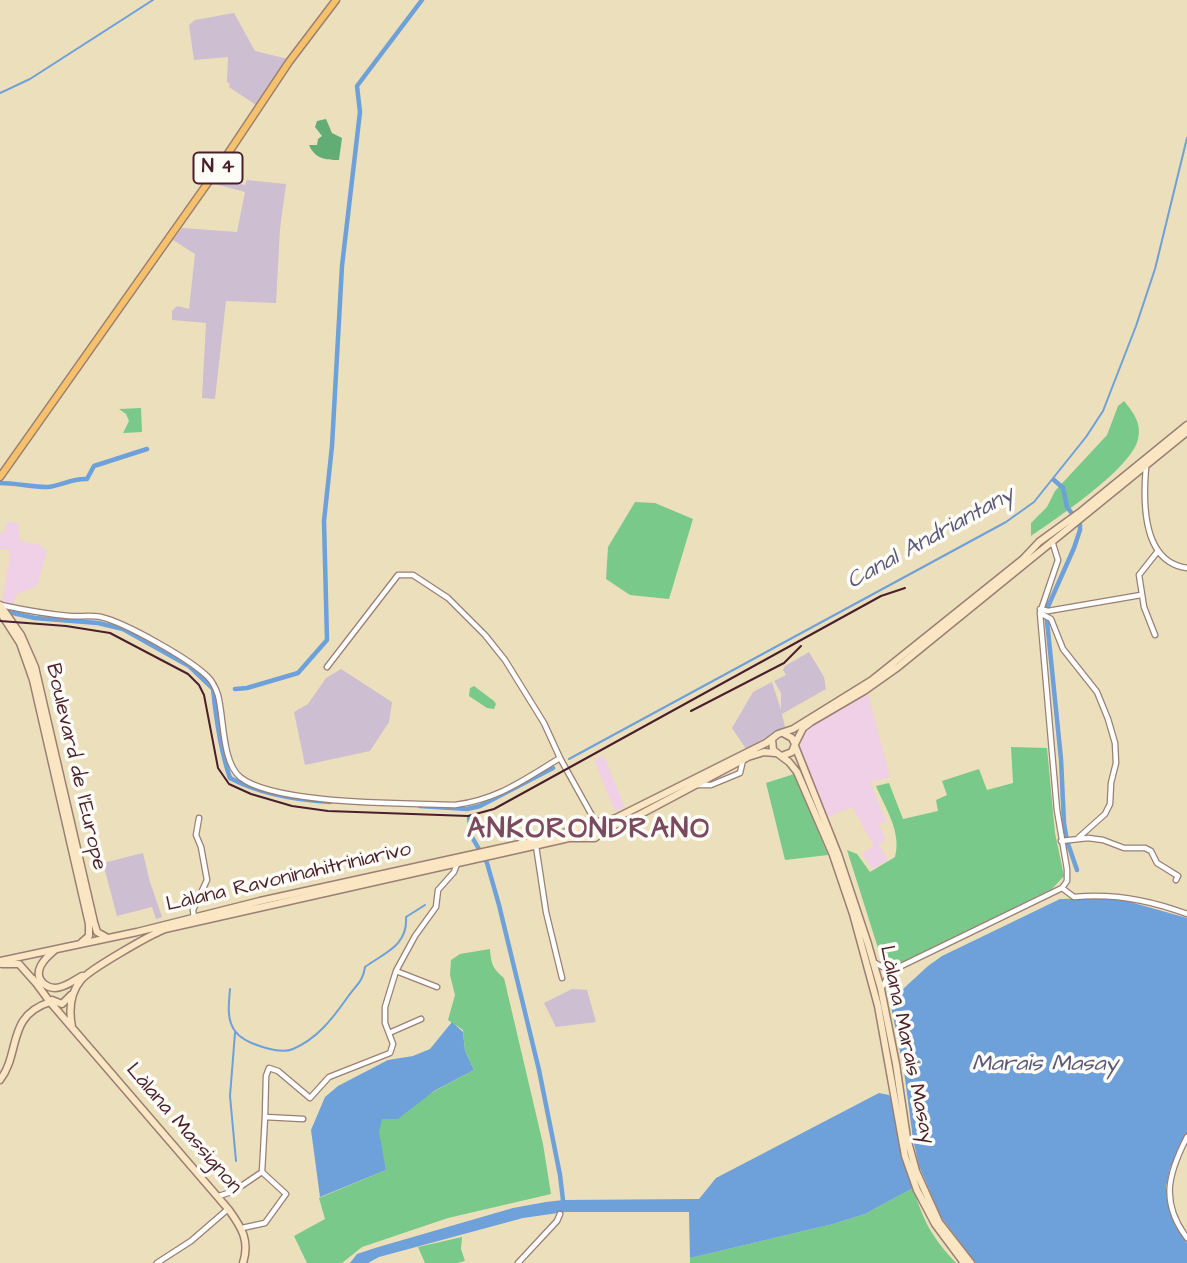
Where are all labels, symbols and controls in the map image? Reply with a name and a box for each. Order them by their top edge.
road number: N 4 [194,152,242,184]
water label: Canal Andriantany [843,482,1019,596]
street label: Boulevard de l'Europe [39,661,111,873]
district label: ANKORONDRANO [469,814,709,848]
street label: Làlana Ravoninahitriniarivo [164,838,414,918]
street label: Làlana Marais Masay [873,944,939,1146]
water label: Marais Masay [972,1051,1118,1079]
street label: Làlana Massignon [119,1059,247,1199]

